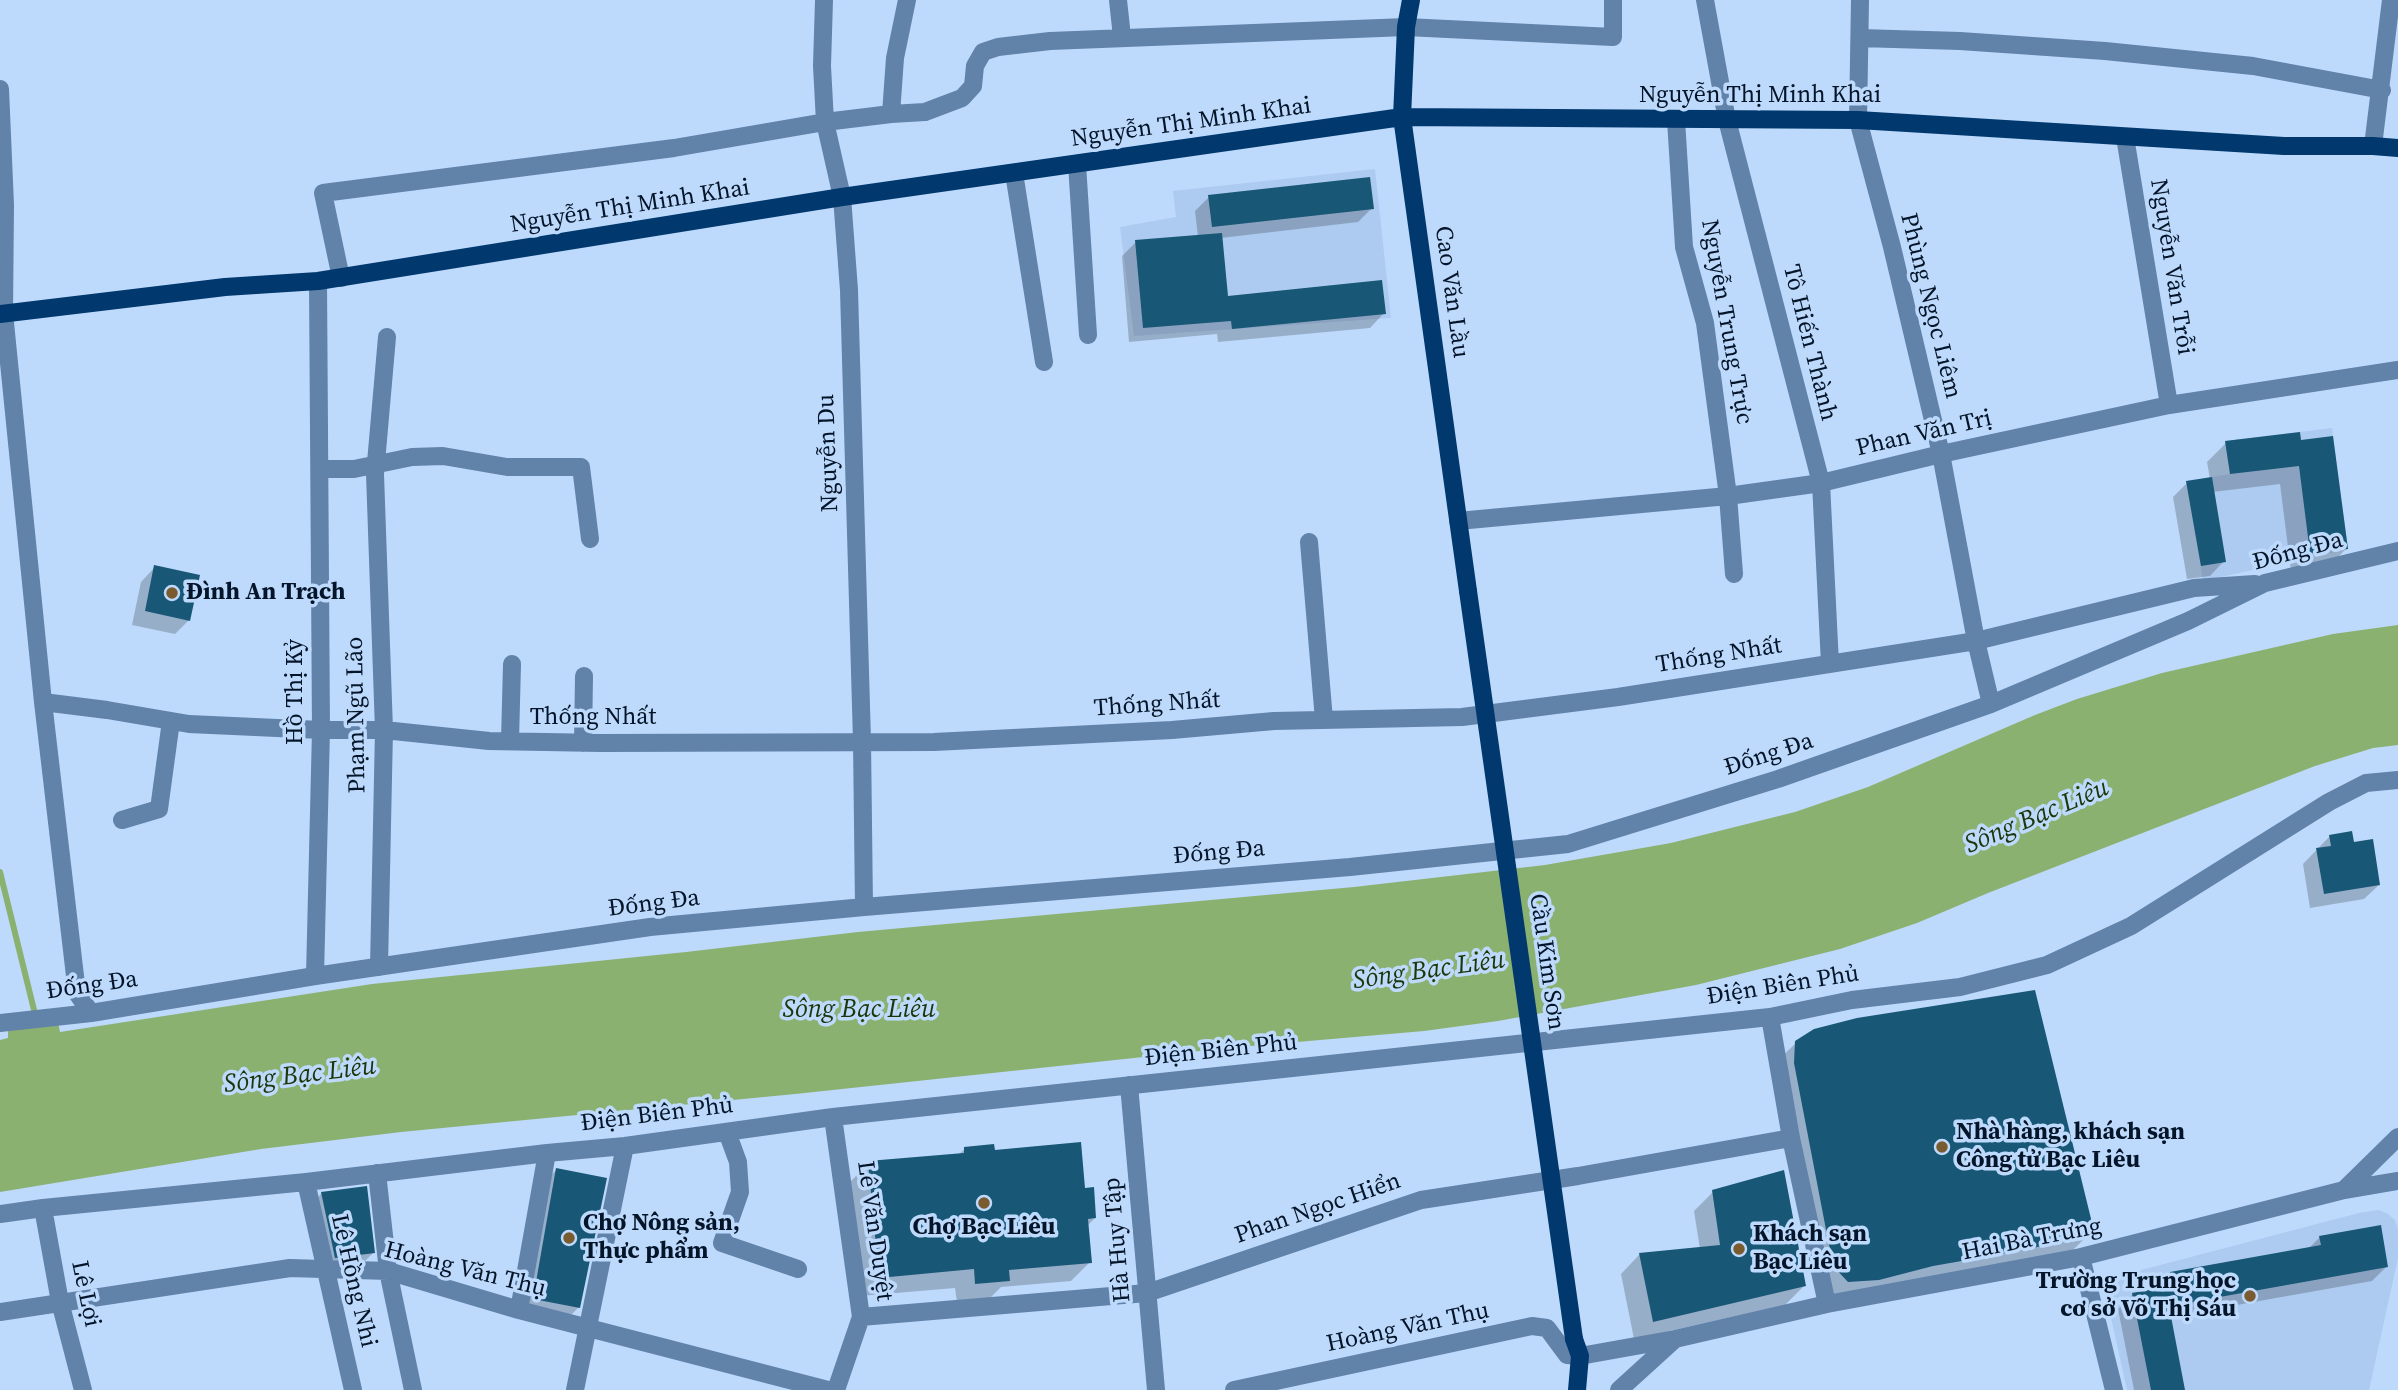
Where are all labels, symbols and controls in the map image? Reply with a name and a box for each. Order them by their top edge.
street label: Nguyễn Thị Minh Khai [1639,82,1881,110]
street label: Nguyễn Thị Minh Khai [1069,92,1313,154]
street label: Nguyễn Thị Minh Khai [508,174,752,240]
street label: Nguyễn Văn Trỗi [2143,177,2199,357]
street label: Phùng Ngọc Liêm [1893,210,1967,402]
street label: Nguyễn Trung Trực [1694,217,1758,427]
street label: Cao Văn Lầu [1427,224,1475,360]
street label: Tô Hiến Thành [1776,262,1842,424]
street label: Nguyễn Du [813,393,845,513]
street label: Phan Văn Trị [1853,404,1995,464]
street label: Đống Đa [2250,526,2346,578]
place label: Đình An Trạch [186,579,346,607]
marker: Đình An Trạch [164,585,180,601]
street label: Thống Nhất [1654,632,1784,680]
street label: Phạm Ngũ Lão [341,636,373,794]
street label: Hồ Thị Kỷ [282,639,310,745]
street label: Thống Nhất [1093,686,1221,724]
street label: Thống Nhất [530,704,656,732]
street label: Đống Đa [1721,727,1817,783]
water label: Sông Bạc Liêu [1960,773,2114,861]
street label: Đống Đa [1172,835,1266,871]
street label: Đống Đa [607,884,701,924]
street label: Cầu Kim Sơn [1522,892,1570,1032]
water label: Sông Bạc Liêu [1351,945,1507,997]
street label: Điện Biên Phủ [1705,960,1861,1012]
street label: Đống Đa [44,965,140,1007]
water label: Sông Bạc Liêu [782,994,936,1026]
street label: Điện Biên Phủ [1143,1029,1299,1073]
water label: Sông Bạc Liêu [222,1051,378,1101]
street label: Điện Biên Phủ [579,1091,735,1139]
place label: Nhà hàng, khách sạn Công tử Bạc Liêu [1956,1119,2185,1175]
marker: Nhà hàng, khách sạn Công tử Bạc Liêu [1934,1139,1950,1155]
street label: Lê Văn Duyệt [850,1159,898,1303]
street label: Phan Ngọc Hiển [1231,1167,1405,1251]
street label: Hà Huy Tập [1098,1176,1138,1304]
marker: Chợ Bạc Liêu [976,1195,992,1211]
place label: Chợ Nông sản, Thực phẩm [583,1210,740,1266]
street label: Lê Hồng Nhi [324,1212,382,1350]
street label: Hai Bà Trưng [1960,1212,2104,1268]
place label: Chợ Bạc Liêu [913,1214,1055,1242]
place label: Khách sạn Bạc Liêu [1753,1221,1867,1277]
marker: Chợ Nông sản, Thực phẩm [561,1230,577,1246]
street label: Hoàng Văn Thụ [381,1236,549,1304]
marker: Khách sạn Bạc Liêu [1731,1241,1747,1257]
street label: Lê Lợi [64,1258,106,1330]
place label: Trường Trung học cơ sở Võ Thị Sáu [2036,1268,2236,1324]
marker: Trường Trung học cơ sở Võ Thị Sáu [2242,1288,2258,1304]
street label: Hoàng Văn Thụ [1324,1297,1492,1359]

